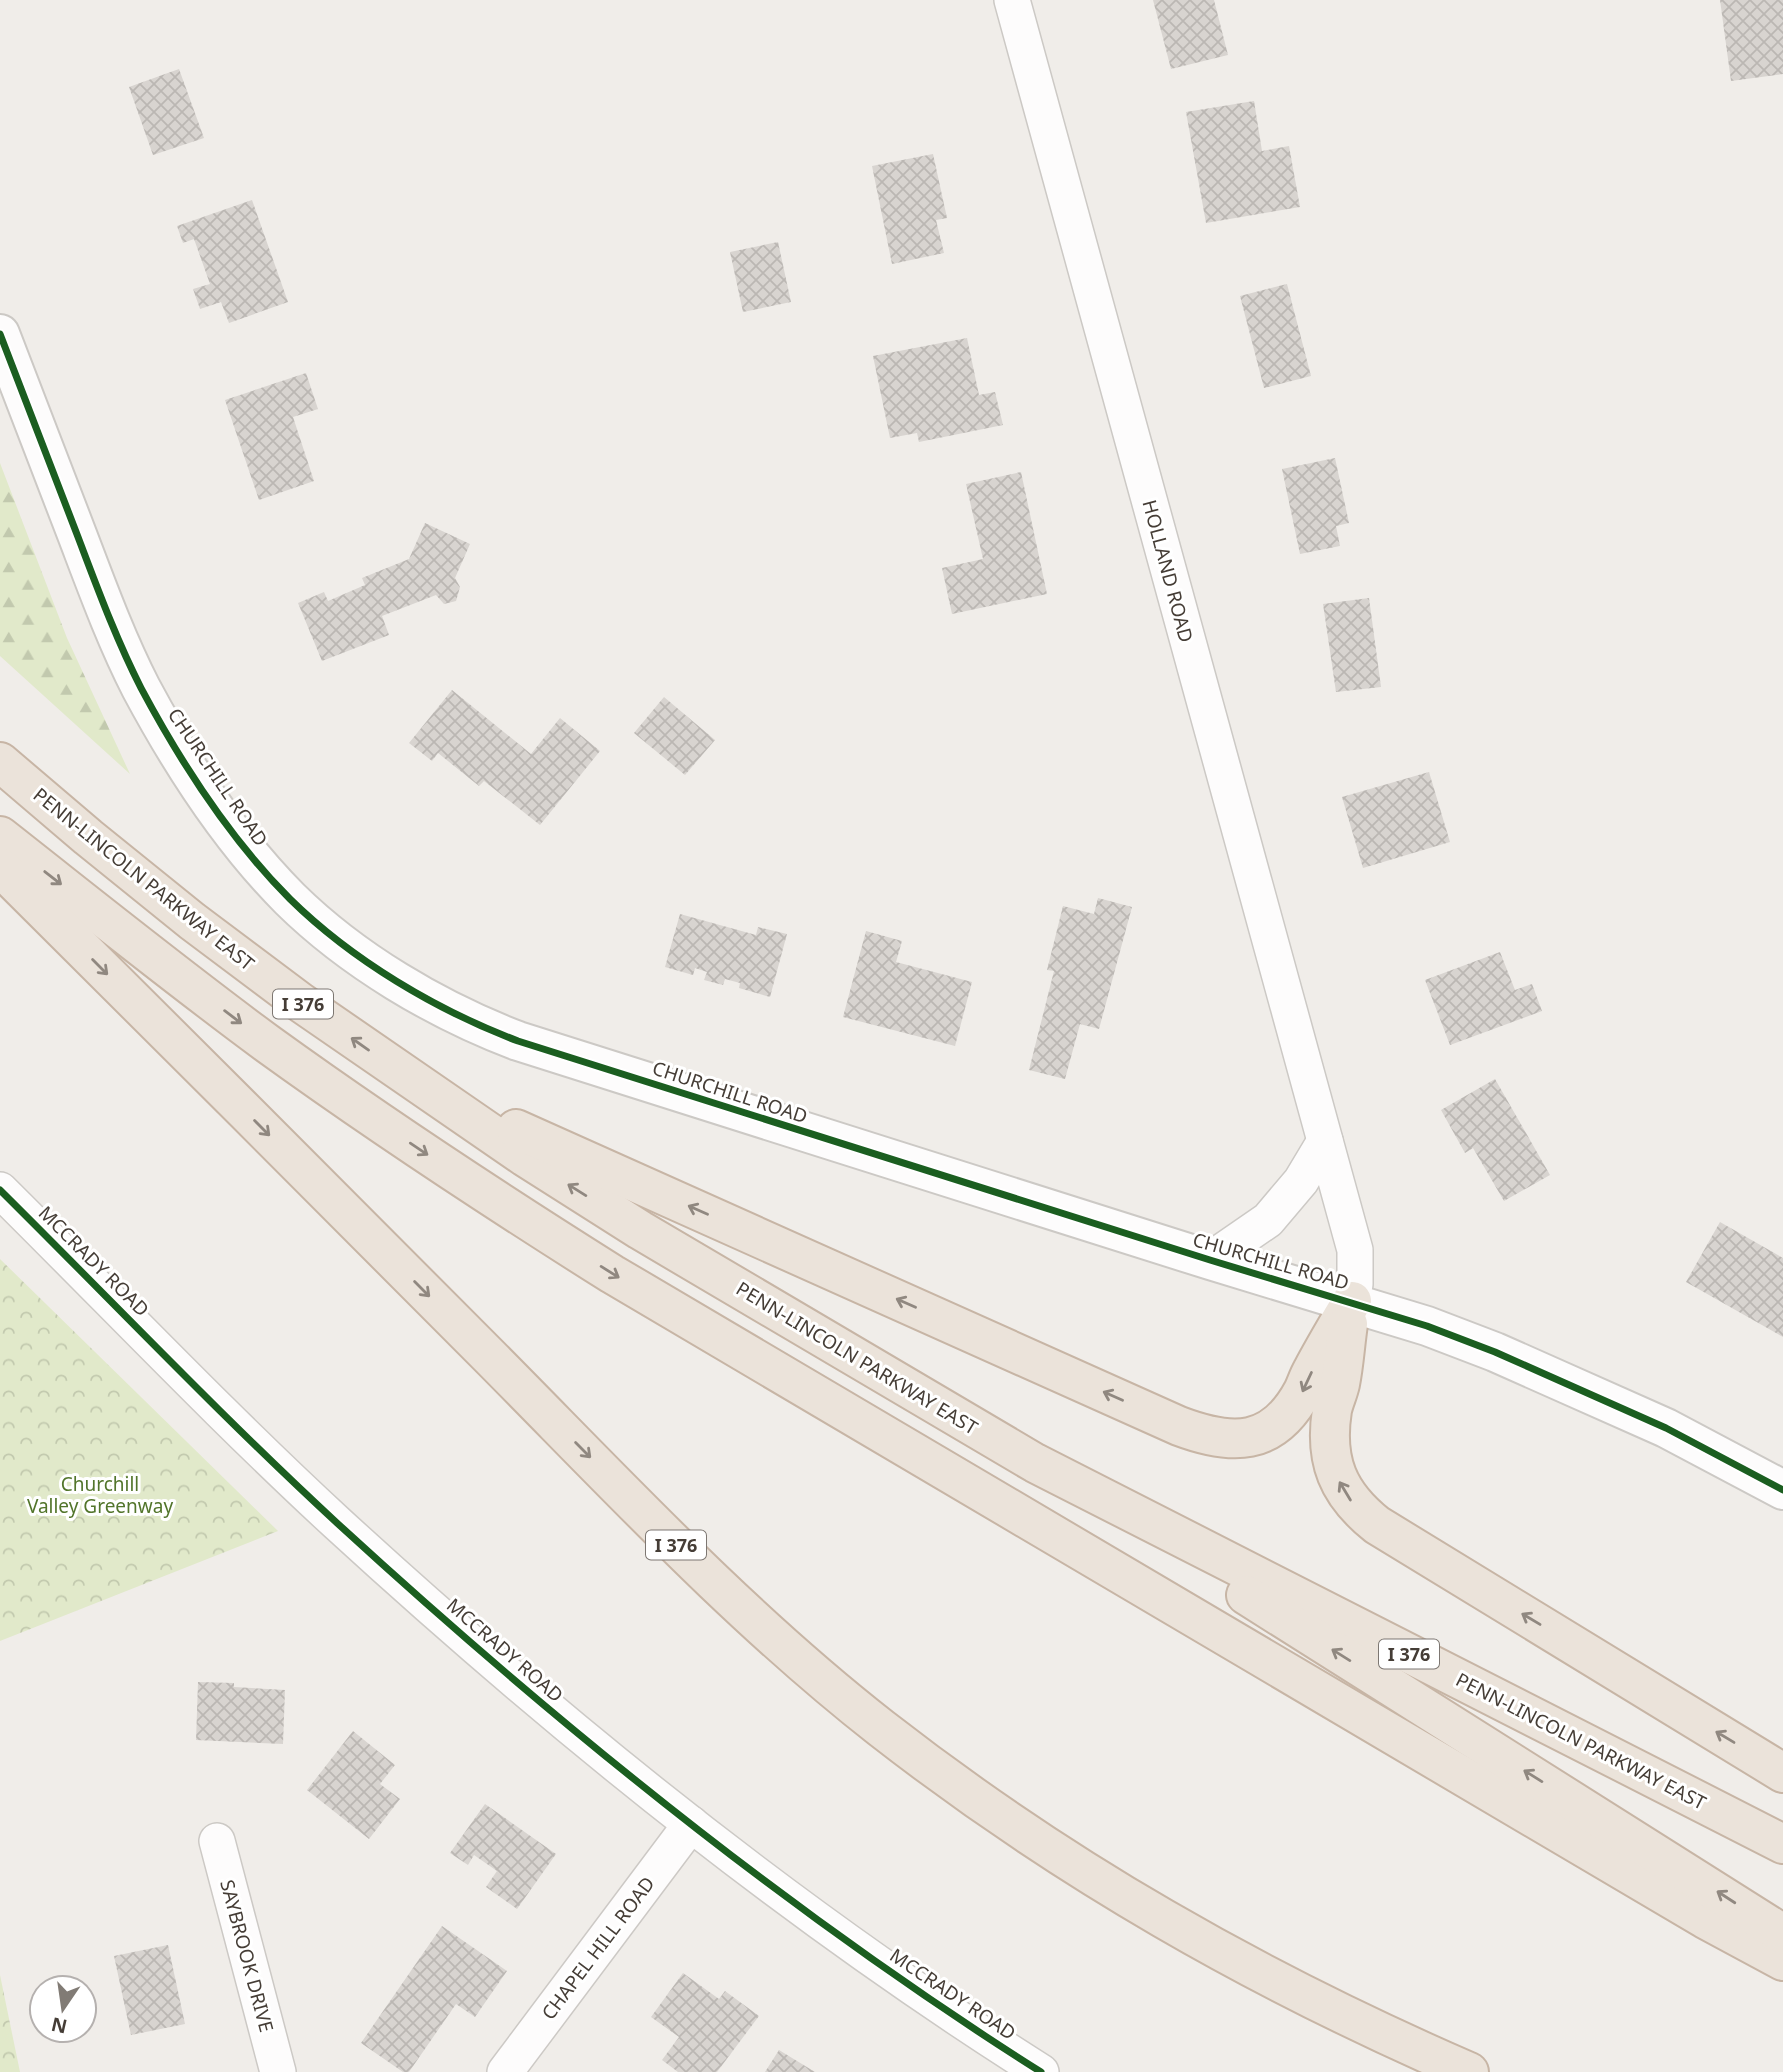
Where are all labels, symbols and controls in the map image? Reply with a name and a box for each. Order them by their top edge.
street label: HOLLAND ROAD [1136,497,1200,645]
street label: CHURCHILL ROAD [162,703,274,851]
street label: PENN-LINCOLN PARKWAY EAST [28,782,260,977]
one-way arrow [44,870,62,886]
one-way arrow [92,959,109,976]
road number: I 376 [273,989,333,1018]
one-way arrow [223,1010,242,1025]
one-way arrow [351,1037,370,1051]
street label: CHURCHILL ROAD [649,1055,811,1129]
one-way arrow [253,1119,270,1136]
one-way arrow [409,1142,428,1156]
one-way arrow [567,1182,587,1196]
street label: MCCRADY ROAD [33,1200,155,1322]
one-way arrow [688,1203,709,1216]
street label: CHURCHILL ROAD [1190,1226,1352,1296]
one-way arrow [599,1266,619,1280]
street label: PENN-LINCOLN PARKWAY EAST [731,1275,983,1441]
one-way arrow [414,1280,431,1297]
one-way arrow [895,1296,917,1309]
one-way arrow [1300,1371,1313,1392]
one-way arrow [1103,1389,1124,1402]
one-way arrow [574,1442,591,1459]
park label: Churchill Valley Greenway [27,1471,173,1519]
one-way arrow [1338,1481,1352,1501]
road number: I 376 [646,1530,706,1560]
street label: MCCRADY ROAD [441,1592,569,1708]
one-way arrow [1521,1611,1541,1625]
road number: I 376 [1379,1639,1439,1668]
one-way arrow [1331,1647,1351,1661]
street label: PENN-LINCOLN PARKWAY EAST [1452,1666,1711,1816]
one-way arrow [1715,1730,1735,1744]
one-way arrow [1524,1768,1544,1782]
street label: CHAPEL HILL ROAD [536,1871,660,2025]
street label: SAYBROOK DRIVE [214,1877,280,2035]
one-way arrow [1717,1890,1736,1904]
street label: MCCRADY ROAD [885,1942,1021,2046]
north arrow [28,1974,98,2044]
text: N [49,2011,70,2040]

